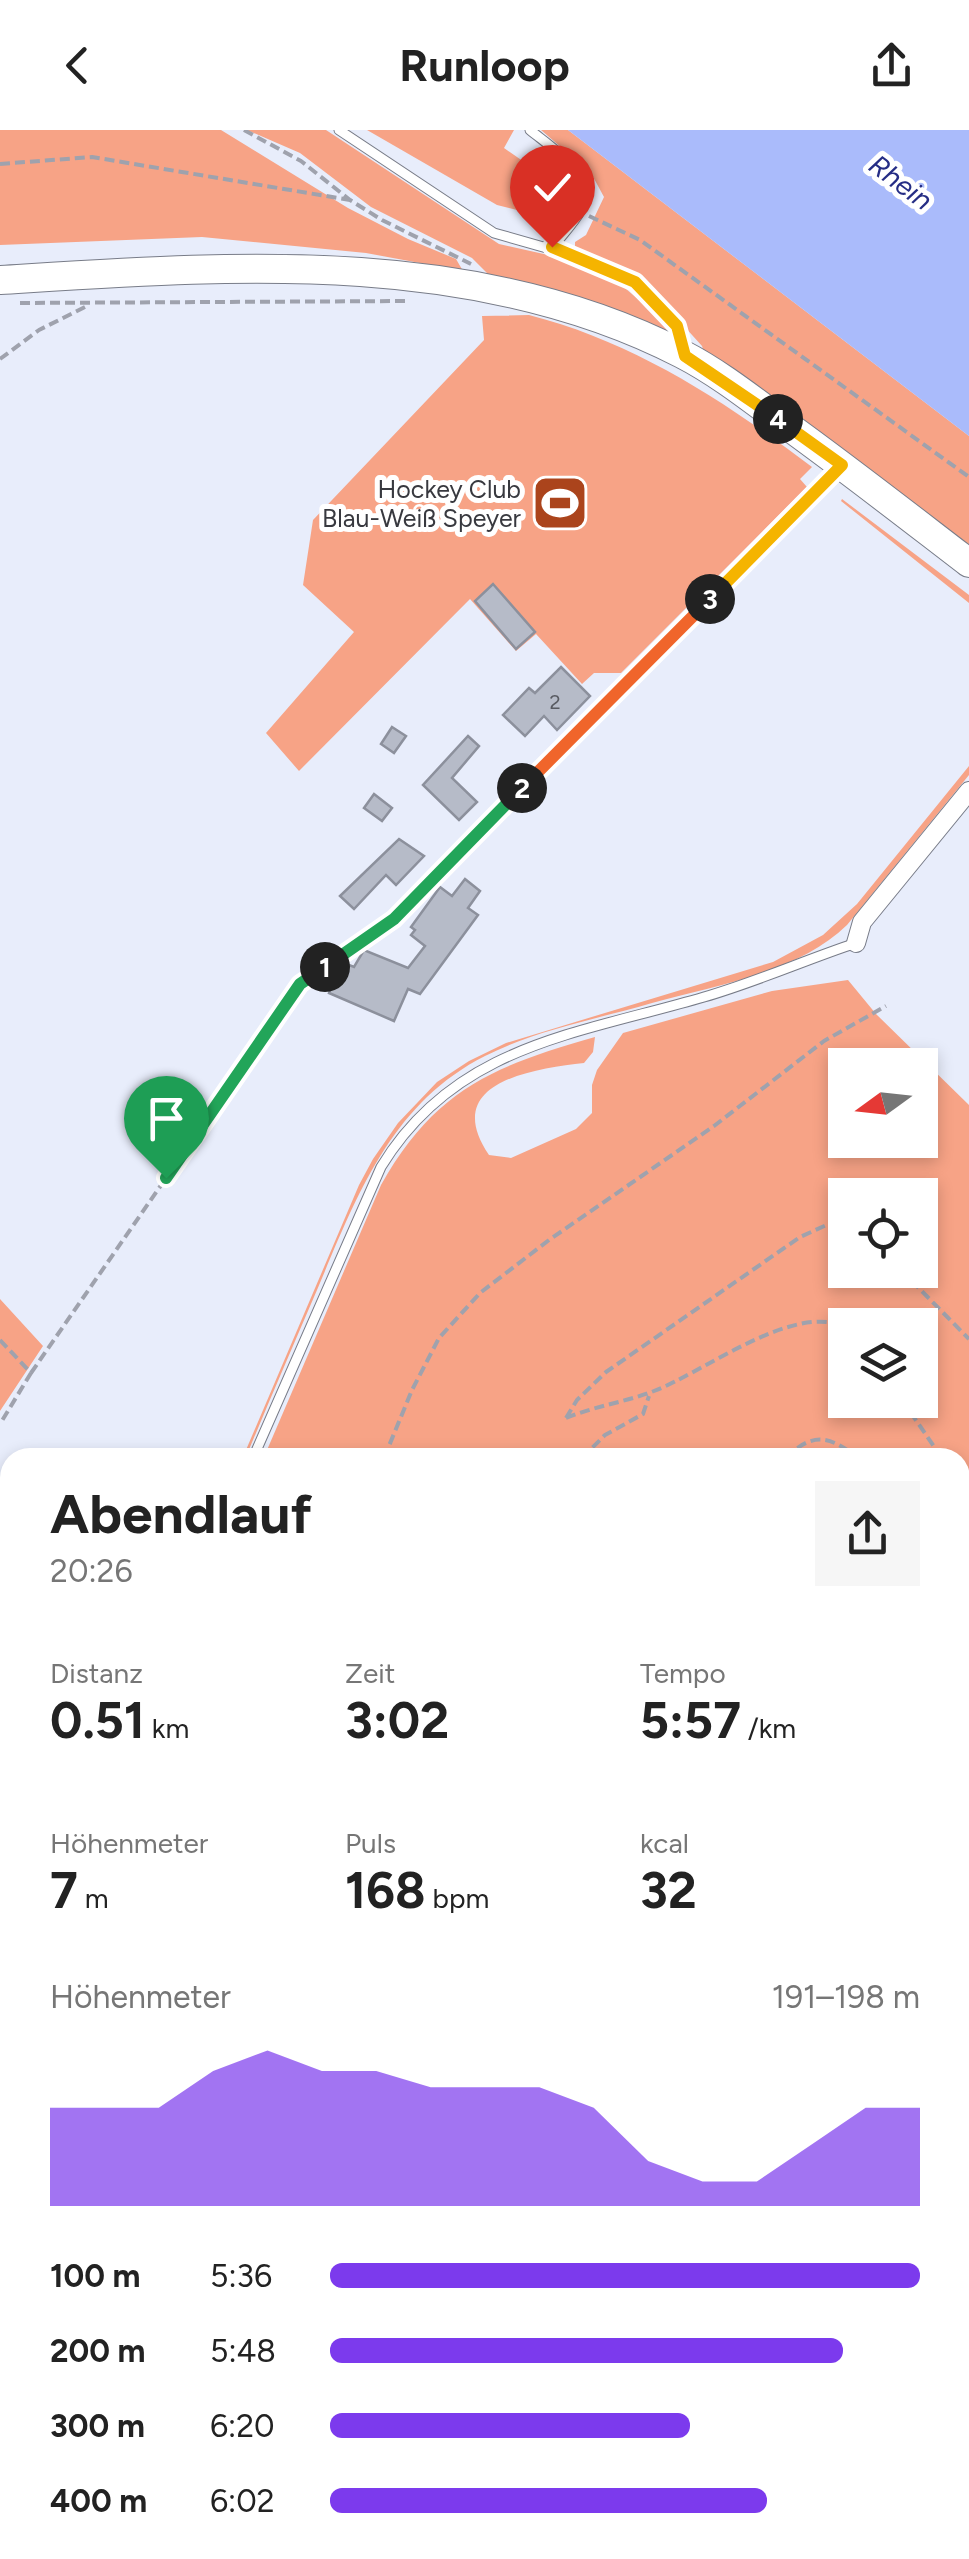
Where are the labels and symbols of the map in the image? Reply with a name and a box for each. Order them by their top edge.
pin [510,145,595,248]
water label: Rhein [863,147,939,217]
pin: 4 [753,394,803,444]
sports icon: Hockey Club Blau-Weiß Speyer [530,473,590,533]
place label: Hockey Club Blau-Weiß Speyer [322,474,522,533]
pin: 3 [685,574,735,624]
house number: 2 [549,690,561,714]
pin: 2 [497,763,547,813]
pin: 1 [300,942,350,992]
north arrow [828,1048,938,1158]
pin [124,1076,209,1179]

